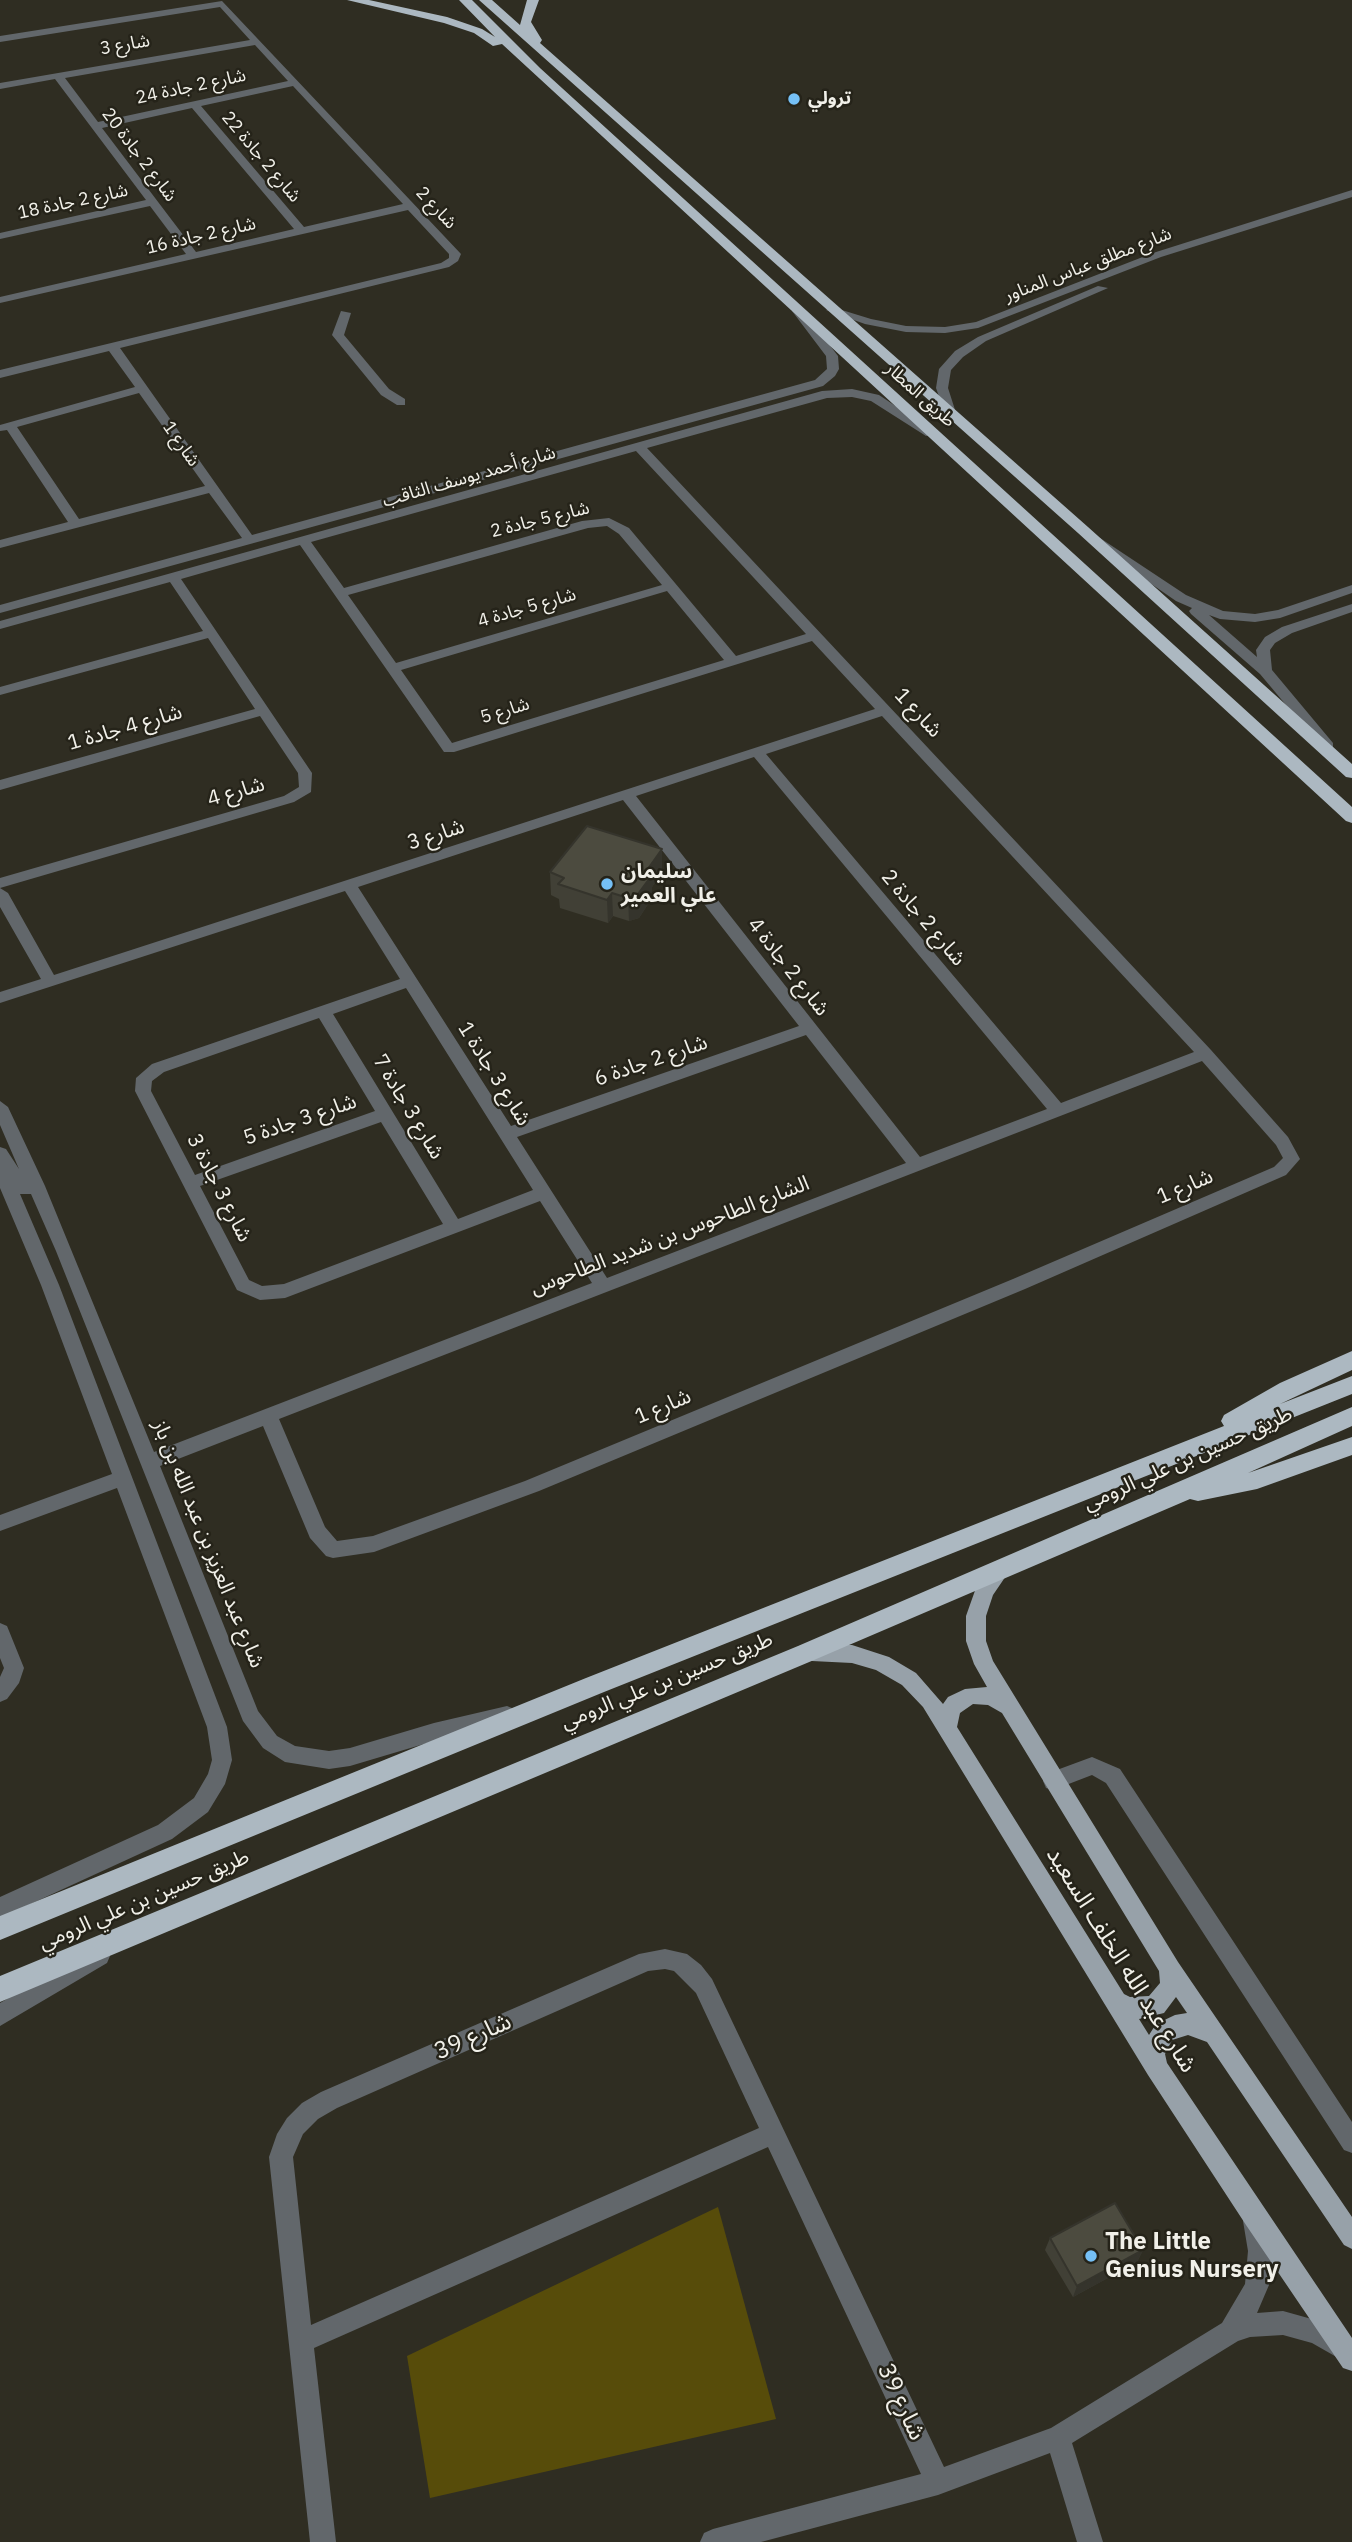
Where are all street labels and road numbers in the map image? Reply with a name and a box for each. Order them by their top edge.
street label: شارع 3 [98,30,152,60]
street label: شارع 2 جادة 24 [134,65,248,109]
street label: شارع 2 جادة 20 [97,104,181,206]
street label: شارع 2 جادة 22 [217,107,305,207]
street label: شارع 2 جادة 18 [16,180,130,224]
street label: شارع 2 [411,182,461,234]
street label: شارع 2 جادة 16 [144,213,258,259]
street label: شارع مطلق عباس المناور [1001,223,1175,307]
street label: طريق المطار [880,358,960,432]
street label: شارع 1 [158,417,204,471]
street label: شارع أحمد يوسف الثاقب [380,442,558,512]
street label: شارع 5 جادة 2 [488,497,592,543]
street label: شارع 5 جادة 4 [475,584,579,632]
street label: شارع 1 [889,683,947,743]
street label: شارع 5 [478,693,532,729]
street label: شارع 4 جادة 1 [65,700,185,756]
street label: شارع 4 [204,772,268,812]
street label: شارع 3 [404,814,468,856]
street label: شارع 2 جادة 2 [875,865,971,971]
street label: شارع 2 جادة 4 [742,913,834,1021]
street label: شارع 3 جادة 1 [452,1017,536,1131]
street label: شارع 2 جادة 6 [591,1030,711,1092]
street label: شارع 3 جادة 7 [367,1050,449,1164]
street label: شارع 3 جادة 5 [240,1089,360,1151]
street label: شارع 3 جادة 3 [181,1130,257,1246]
street label: شارع 1 [1153,1164,1217,1210]
street label: الشارع الطاحوس بن شديد الطاحوس [527,1171,813,1301]
street label: شارع 1 [631,1384,695,1430]
street label: طريق حسين بن علي الرومي [1080,1401,1296,1517]
street label: شارع عبد العزيز بن عبد الله بن باز [147,1416,269,1672]
street label: طريق حسين بن علي الرومي [557,1627,777,1735]
street label: شارع عبد الله الخلف السعيد [1040,1842,1202,2078]
street label: طريق حسين بن علي الرومي [35,1844,253,1956]
street label: شارع 39 [430,2007,516,2067]
street label: شارع 39 [871,2359,931,2445]

